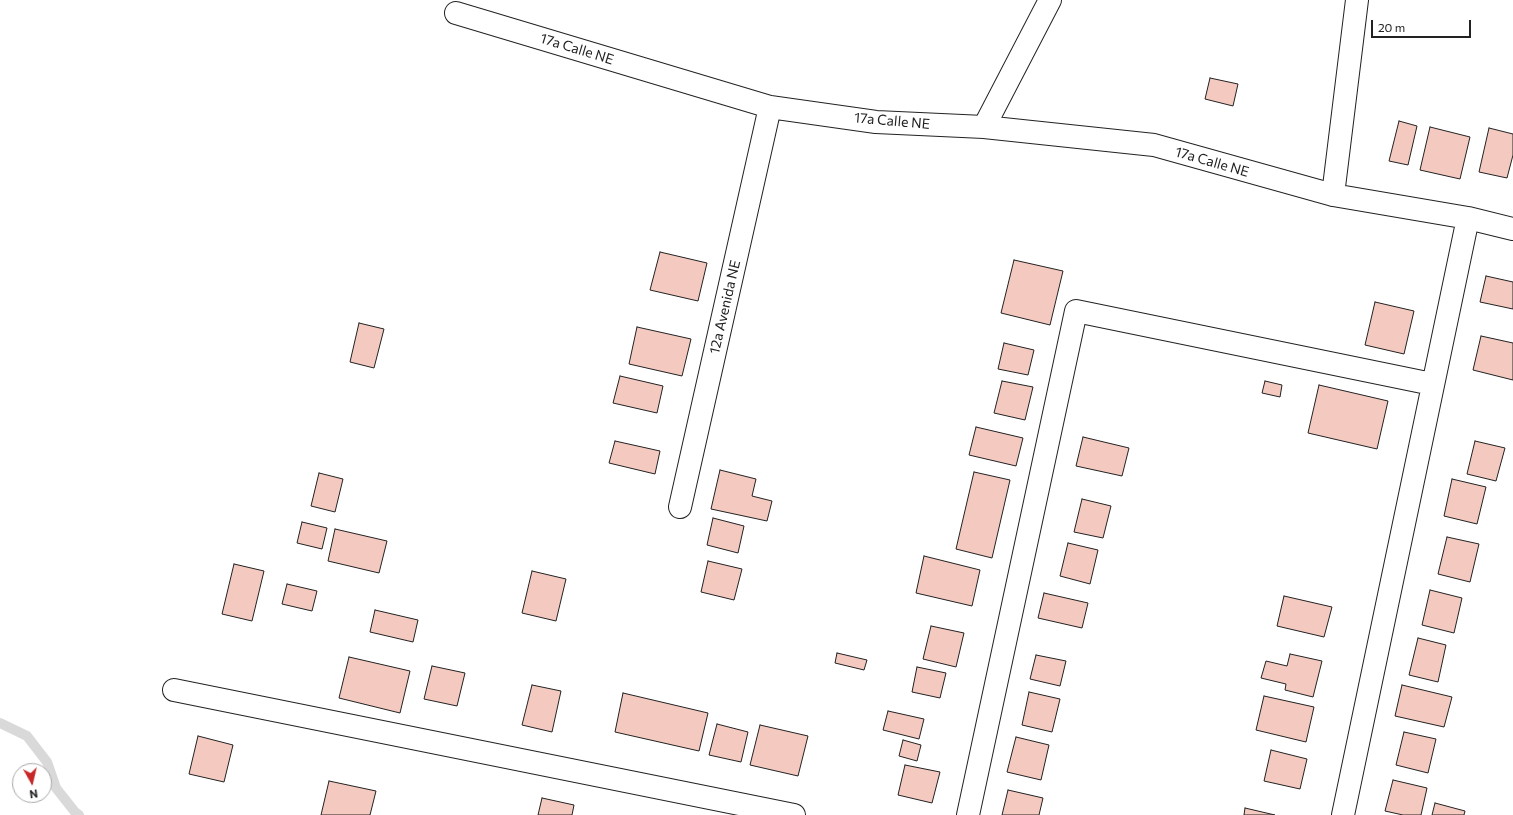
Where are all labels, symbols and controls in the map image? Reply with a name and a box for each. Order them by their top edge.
scale bar [1373,12,1473,38]
text: 20 m [1378,20,1405,34]
street label: 17a Calle NE [538,30,616,68]
street label: 17a Calle NE [853,109,931,133]
street label: 17a Calle NE [1173,143,1251,181]
street label: 12a Avenida NE [706,258,744,356]
north arrow [12,763,52,803]
text: N [29,787,39,801]

